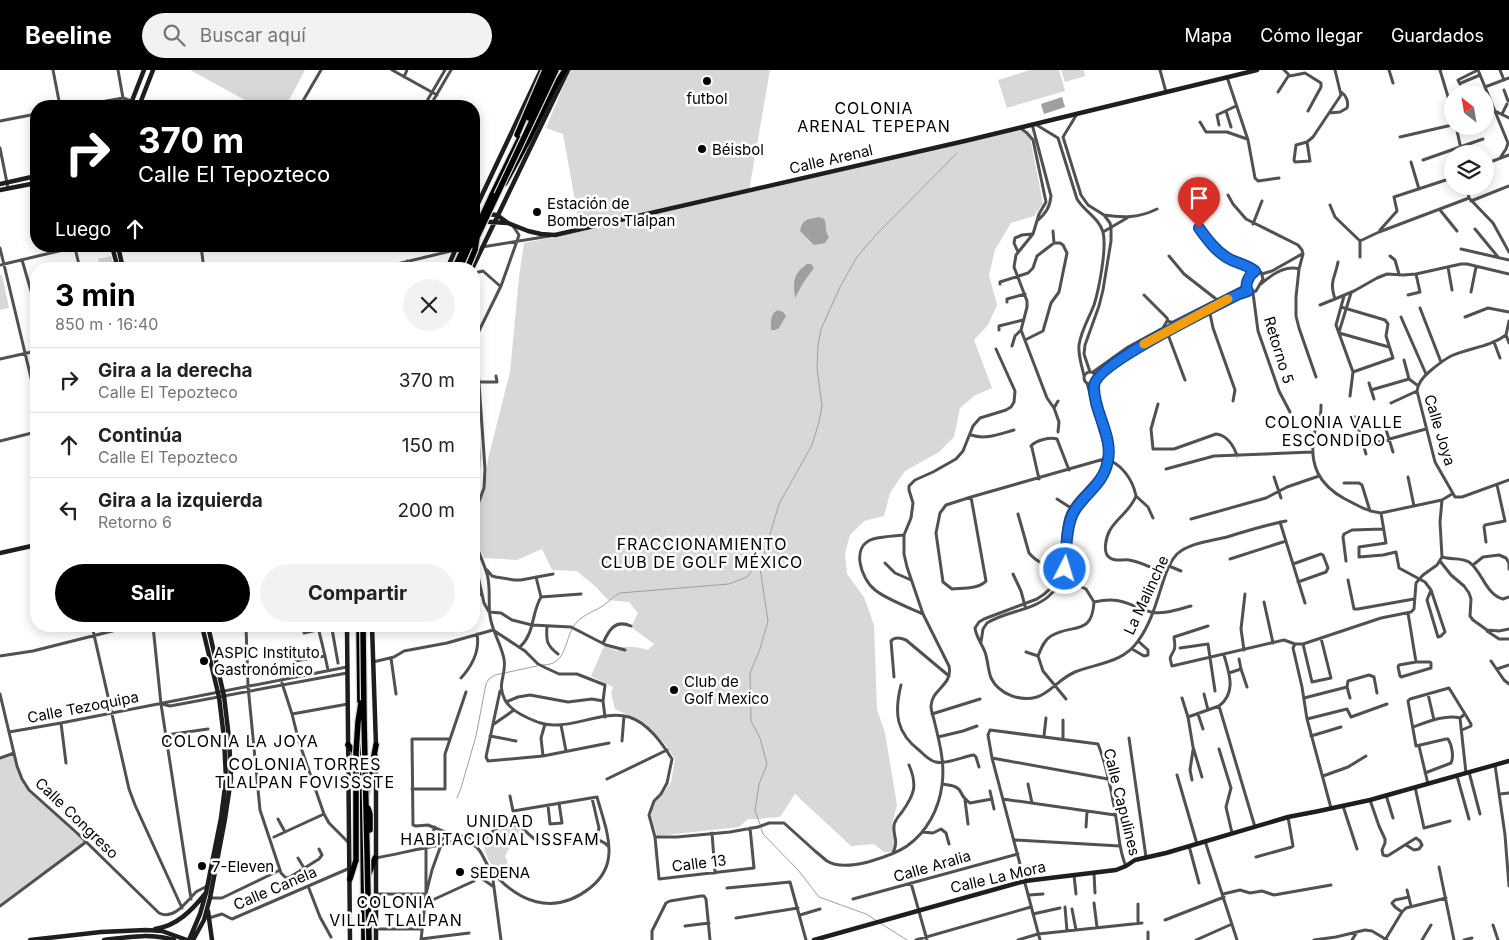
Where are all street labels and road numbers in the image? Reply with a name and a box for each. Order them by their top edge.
street label: Calle Arenal [787,140,875,178]
street label: Retorno 5 [1260,314,1298,386]
street label: Calle Joya [1420,392,1460,468]
street label: La Malinche [1119,552,1173,638]
street label: Calle Tezoquipa [26,687,140,727]
street label: Calle Capulines [1099,746,1145,858]
street label: Calle Congreso [31,773,123,863]
street label: Calle Aralia [891,846,973,886]
street label: Calle 13 [671,850,727,876]
street label: Calle La Mora [948,857,1048,897]
street label: Calle Canela [230,862,320,914]

